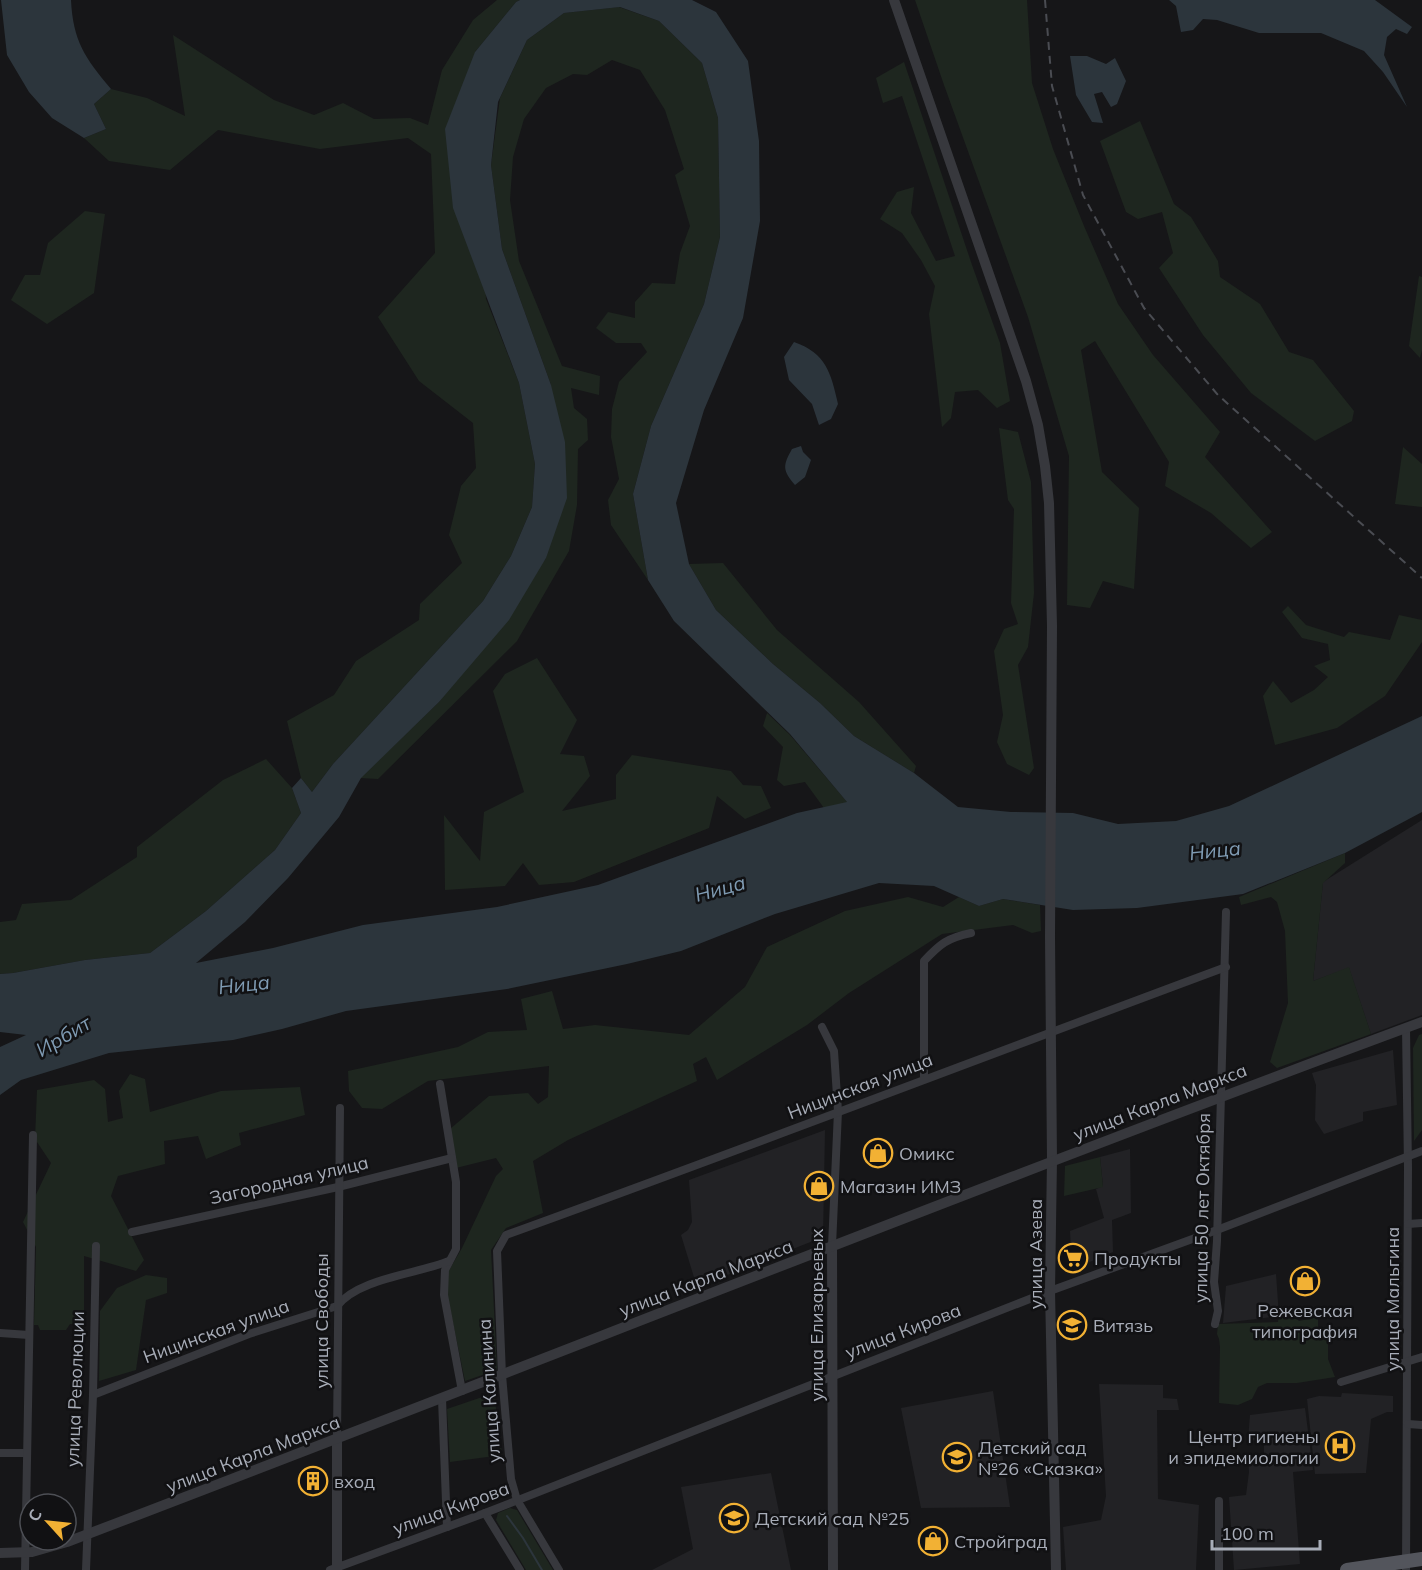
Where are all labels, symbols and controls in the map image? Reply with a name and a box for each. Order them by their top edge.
water label: Ница [1188,835,1242,865]
water label: Ница [692,869,748,907]
water label: Ница [217,969,271,999]
water label: Ирбит [31,1009,96,1062]
street label: Ницинская улица [784,1048,936,1124]
street label: улица Карла Маркса [1070,1058,1250,1146]
street label: улица 50 лет Октября [1189,1113,1215,1303]
shop icon: Омикс [862,1137,894,1169]
place label: Омикс [899,1142,955,1165]
street label: Загородная улица [207,1151,371,1209]
shop icon: Магазин ИМЗ [803,1170,835,1202]
place label: Магазин ИМЗ [840,1175,961,1198]
street label: улица Азева [1024,1199,1047,1309]
street label: улица Мальгина [1381,1227,1404,1371]
street label: улица Елизарьевых [805,1228,828,1402]
street label: улица Карла Маркса [616,1234,796,1322]
supermarket icon: Продукты [1057,1242,1089,1274]
place label: Продукты [1094,1247,1181,1270]
street label: улица Свободы [310,1253,333,1389]
shop icon: Режевская типография [1289,1265,1321,1297]
street label: Ницинская улица [140,1294,292,1368]
street label: улица Кирова [842,1298,964,1364]
place label: Режевская типография [1252,1299,1358,1343]
school or university icon: Витязь [1056,1309,1088,1341]
street label: улица Революции [61,1311,89,1467]
place label: Витязь [1093,1314,1153,1337]
street label: улица Калинина [472,1318,506,1464]
street label: улица Карла Маркса [163,1410,343,1498]
place label: Центр гигиены и эпидемиологии [1168,1425,1319,1469]
hospital icon: Центр гигиены и эпидемиологии [1324,1430,1356,1462]
place label: Детский сад №26 «Сказка» [978,1436,1103,1480]
school or university icon: Детский сад №26 «Сказка» [941,1441,973,1473]
building icon: вход [297,1465,329,1497]
place label: вход [334,1470,375,1493]
street label: улица Кирова [390,1476,512,1540]
north arrow [18,1492,78,1552]
school or university icon: Детский сад №25 [718,1502,750,1534]
text: С [23,1506,46,1525]
place label: Детский сад №25 [755,1507,910,1530]
scale bar [1212,1513,1320,1551]
text: 100 m [1221,1522,1274,1545]
shop icon: Стройград [917,1525,949,1557]
place label: Стройград [954,1530,1048,1553]

